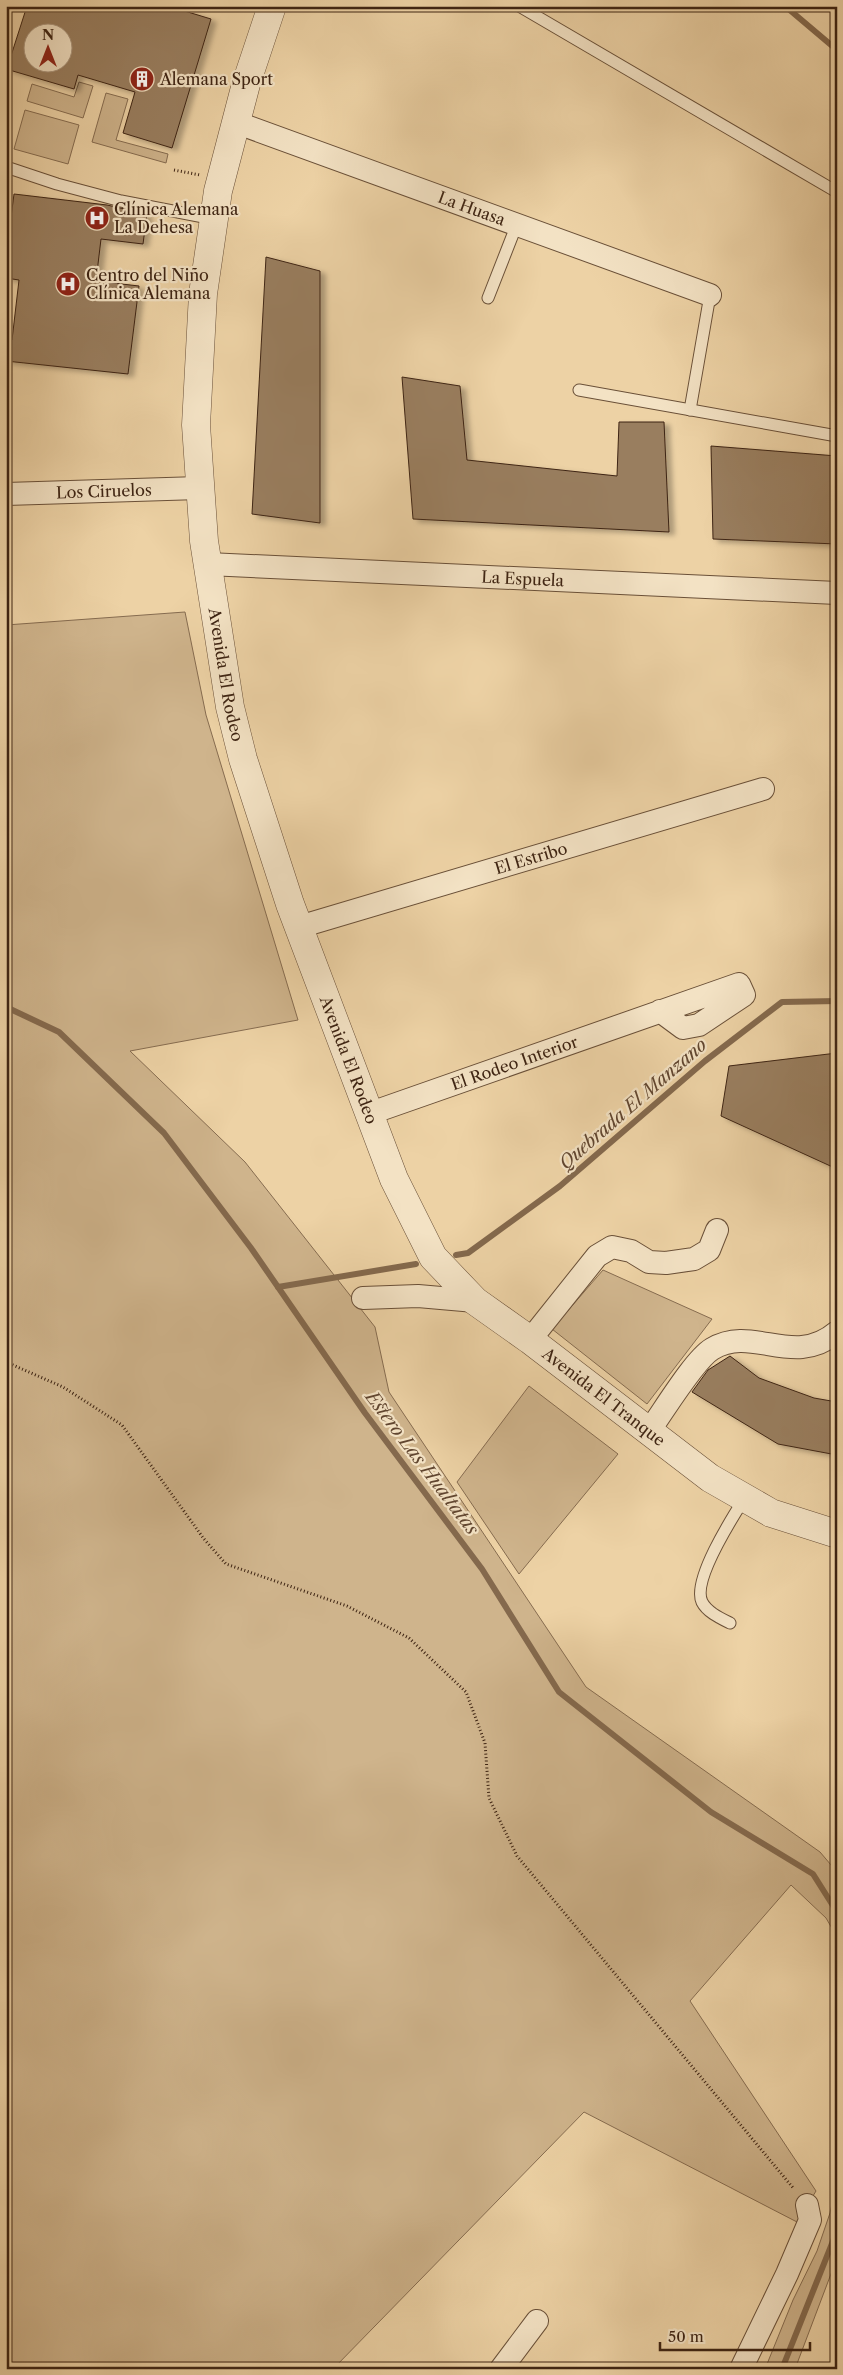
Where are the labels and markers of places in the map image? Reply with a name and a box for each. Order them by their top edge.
building icon: Alemana Sport [129,66,155,92]
place label: Alemana Sport [159,69,273,89]
place label: Clínica Alemana La Dehesa [114,199,239,237]
hospital icon: Clínica Alemana La Dehesa [84,205,110,231]
place label: Centro del Niño Clínica Alemana [86,265,211,303]
hospital icon: Centro del Niño Clínica Alemana [55,271,81,297]

